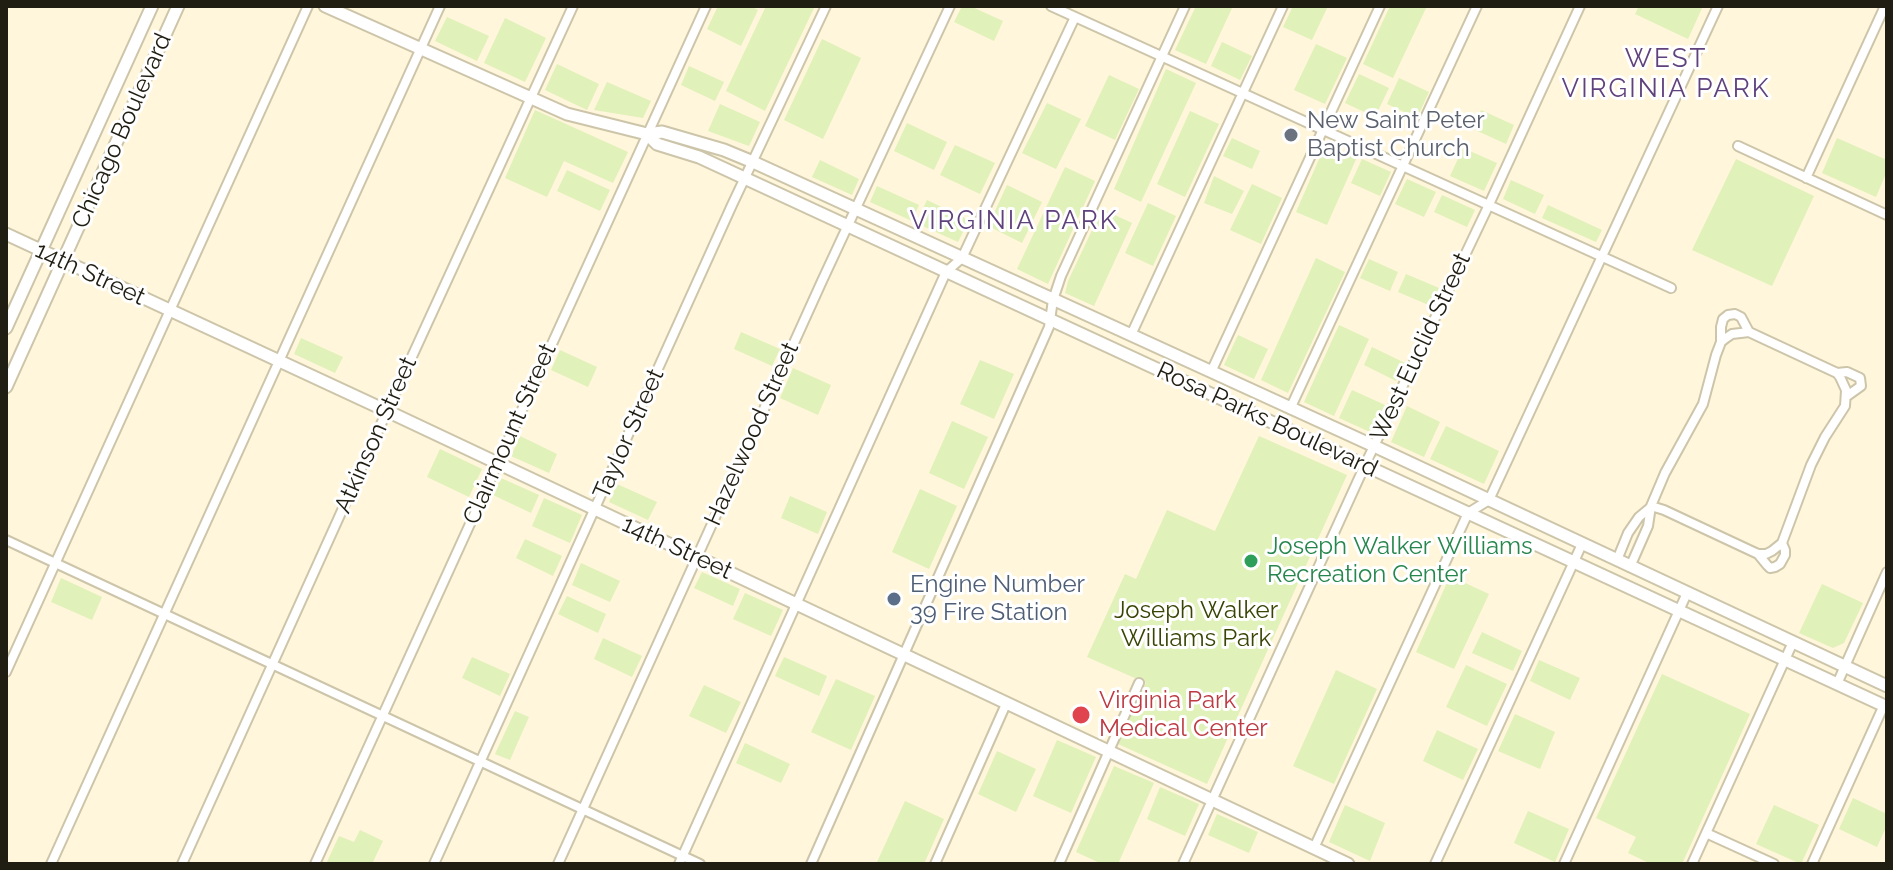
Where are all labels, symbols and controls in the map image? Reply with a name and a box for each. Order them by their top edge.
street label: Chicago Boulevard [66,29,178,233]
district label: WEST VIRGINIA PARK [1561,43,1771,104]
place label: New Saint Peter Baptist Church [1307,107,1485,163]
marker: New Saint Peter Baptist Church [1282,126,1300,144]
district label: VIRGINIA PARK [909,205,1119,237]
street label: 14th Street [30,236,150,312]
street label: West Euclid Street [1365,248,1477,446]
street label: Hazelwood Street [699,338,805,530]
street label: Clairmount Street [457,339,563,529]
street label: Atkinson Street [329,352,423,518]
street label: Rosa Parks Boulevard [1152,356,1382,484]
street label: Taylor Street [587,364,671,504]
street label: 14th Street [617,510,737,586]
place label: Joseph Walker Williams Recreation Center [1267,533,1533,589]
marker: Joseph Walker Williams Recreation Center [1242,552,1260,570]
place label: Engine Number 39 Fire Station [910,571,1085,627]
marker: Engine Number 39 Fire Station [885,590,903,608]
park label: Joseph Walker Williams Park [1114,597,1278,653]
place label: Virginia Park Medical Center [1099,687,1268,743]
marker: Virginia Park Medical Center [1070,704,1092,726]

